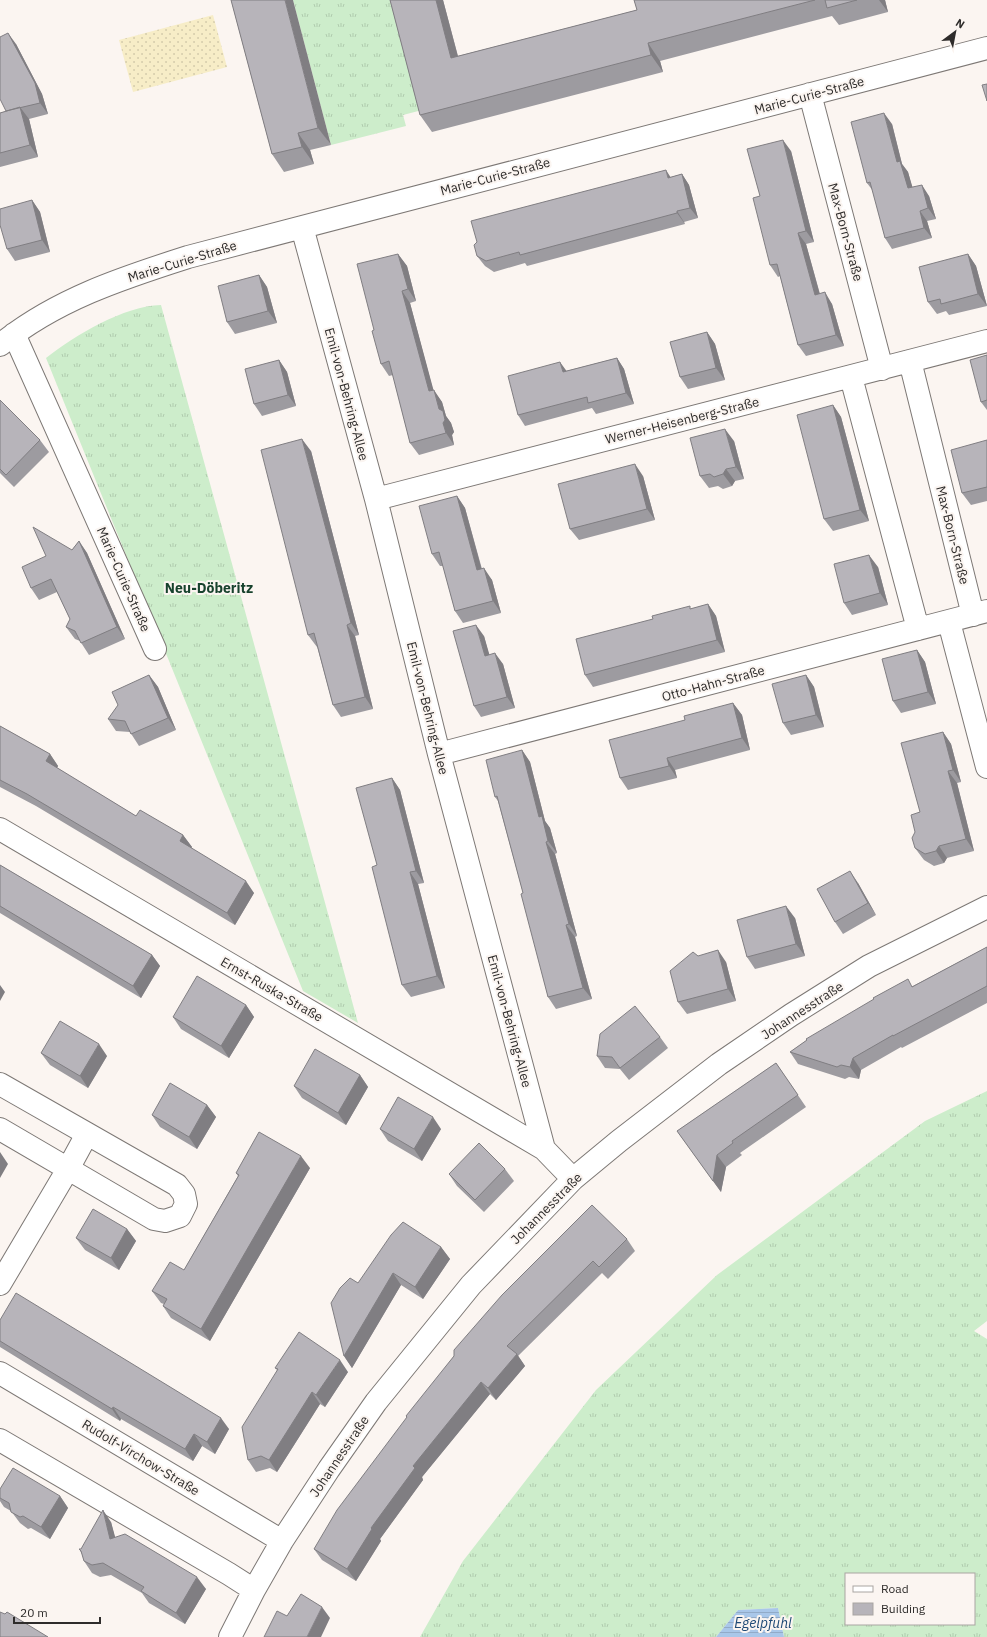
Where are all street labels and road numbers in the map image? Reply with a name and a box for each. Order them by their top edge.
street label: Marie-Curie-Straße [752,73,866,118]
street label: Marie-Curie-Straße [438,154,552,199]
street label: Max-Born-Straße [824,181,867,283]
street label: Marie-Curie-Straße [126,237,239,286]
street label: Emil-von-Behring-Allee [321,326,372,462]
street label: Werner-Heisenberg-Straße [603,393,761,448]
street label: Max-Born-Straße [932,484,973,586]
street label: Marie-Curie-Straße [93,524,154,634]
street label: Emil-von-Behring-Allee [403,640,452,776]
street label: Otto-Hahn-Straße [660,662,766,705]
street label: Ernst-Ruska-Straße [218,953,326,1026]
street label: Emil-von-Behring-Allee [484,953,535,1089]
street label: Johannesstraße [758,978,846,1043]
street label: Johannesstraße [507,1169,586,1248]
street label: Johannesstraße [306,1412,373,1500]
street label: Rudolf-Virchow-Straße [79,1416,203,1499]

